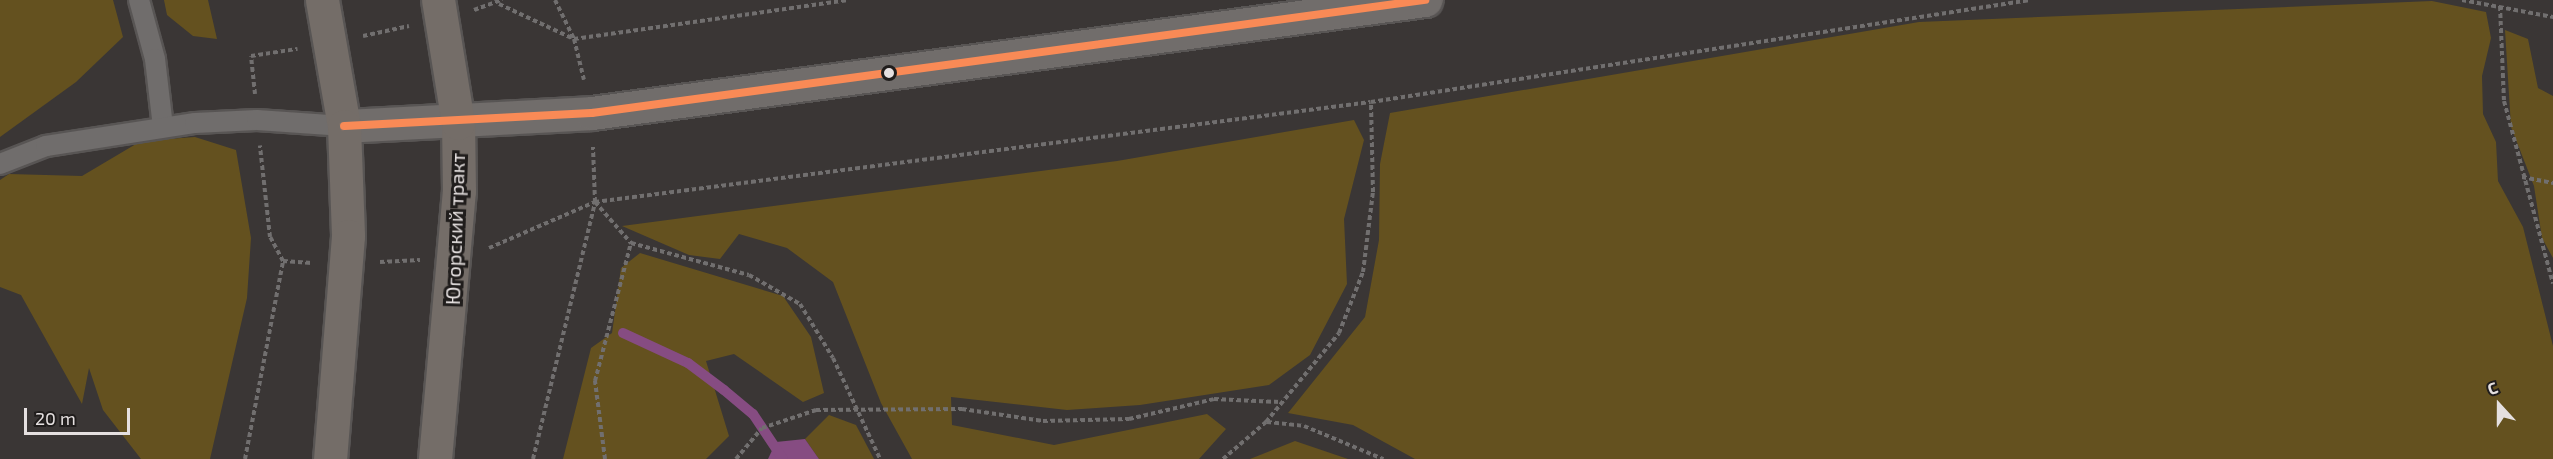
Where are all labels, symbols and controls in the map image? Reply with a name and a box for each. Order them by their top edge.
unlabelled marker [883,67,895,79]
street label: Югорский тракт [440,153,470,305]
north arrow [2469,375,2529,435]
text: С [2485,377,2500,398]
scale bar [27,396,134,434]
text: 20 m [35,407,76,429]

